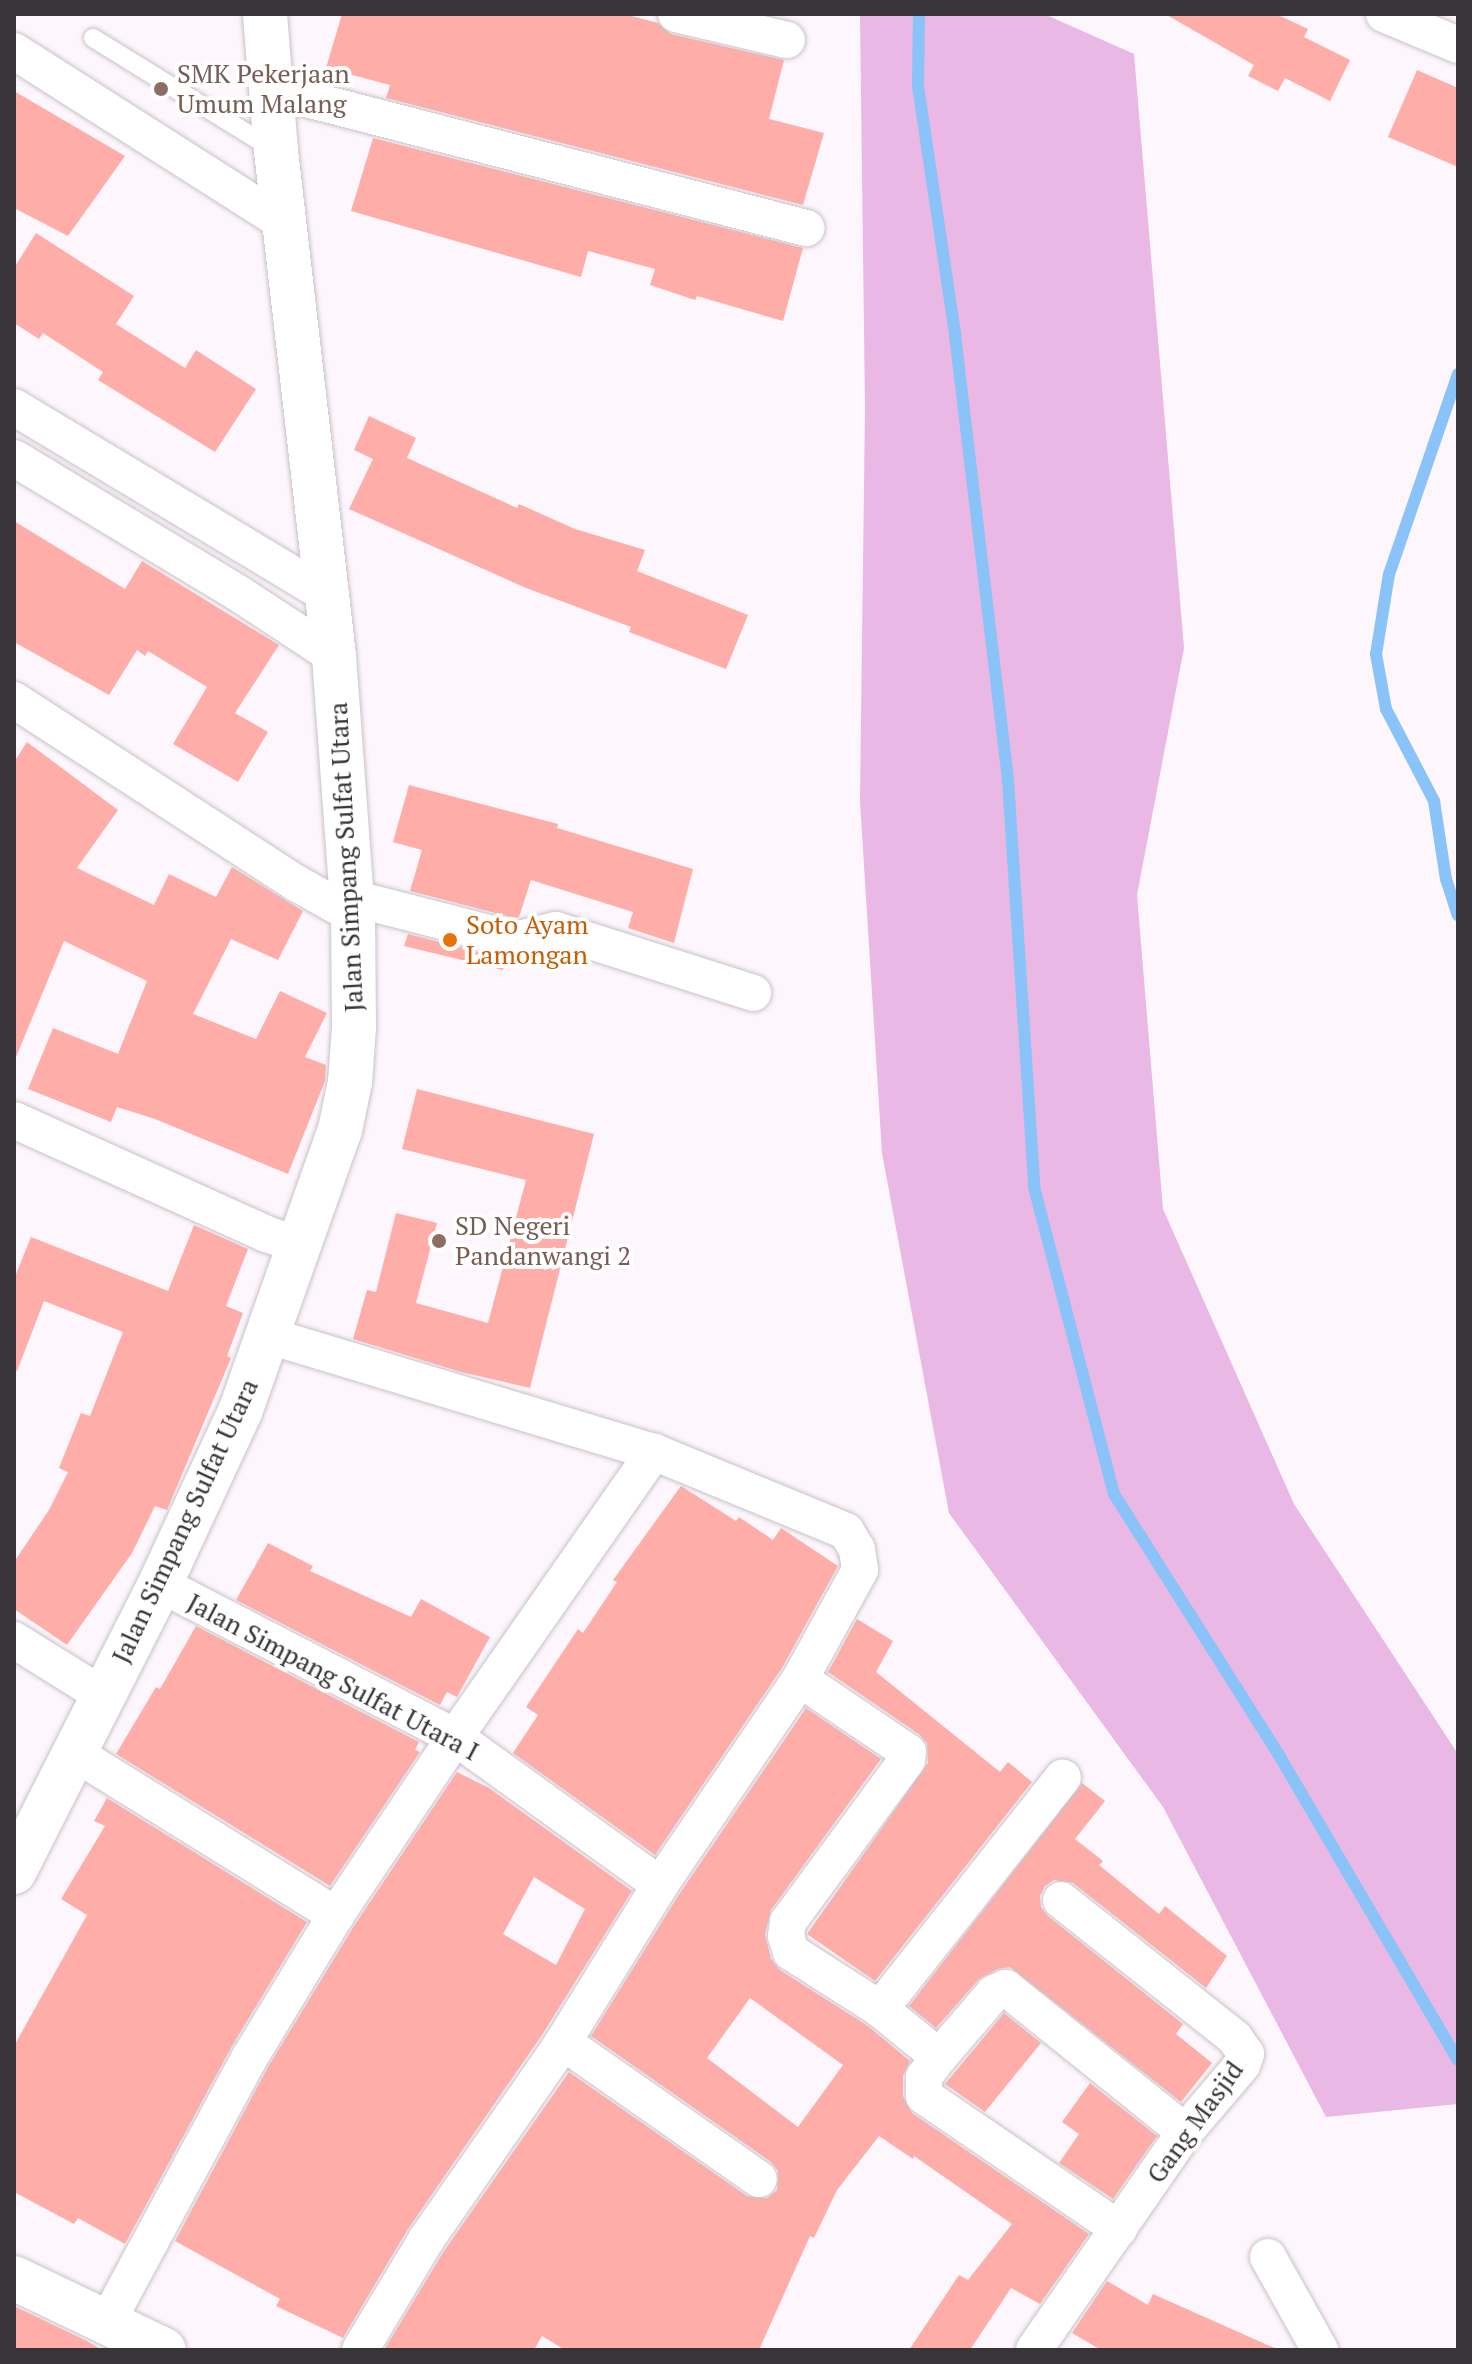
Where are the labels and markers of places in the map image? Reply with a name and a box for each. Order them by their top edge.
place label: SMK Pekerjaan Umum Malang [177,58,350,120]
marker: SMK Pekerjaan Umum Malang [152,80,170,98]
place label: Soto Ayam Lamongan [466,909,589,970]
marker: Soto Ayam Lamongan [441,931,459,949]
place label: SD Negeri Pandanwangi 2 [455,1210,631,1272]
marker: SD Negeri Pandanwangi 2 [430,1232,448,1250]

